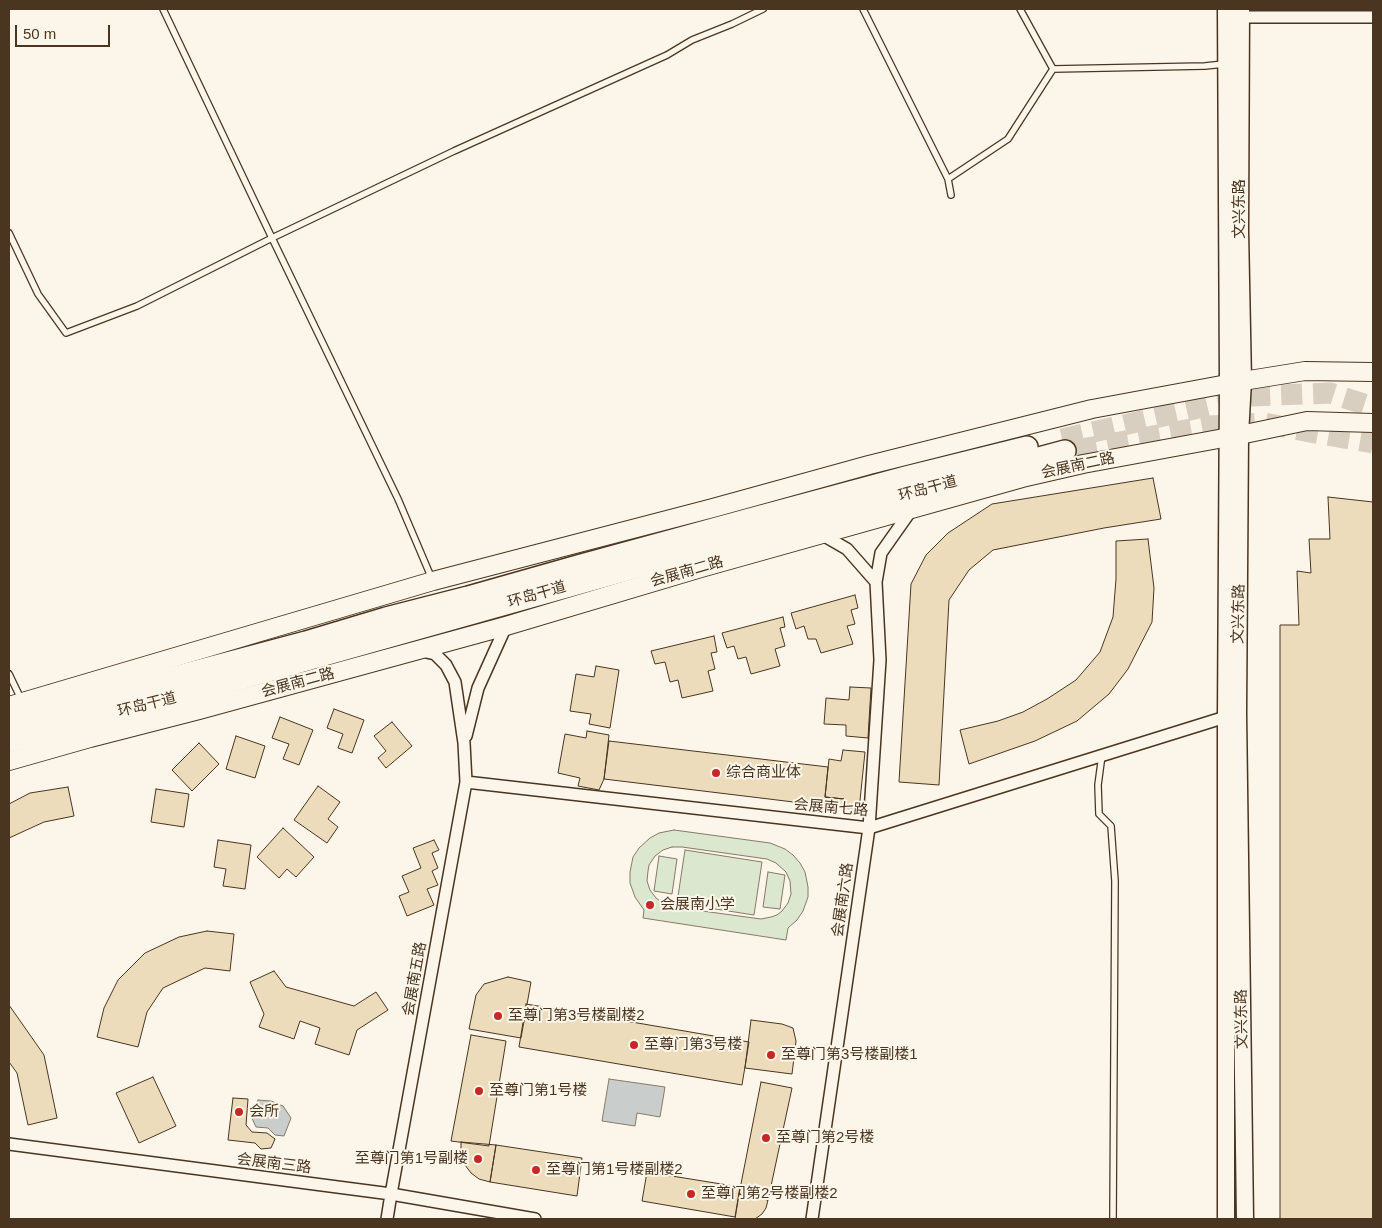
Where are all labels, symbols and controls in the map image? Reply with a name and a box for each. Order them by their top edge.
scale bar [18,15,112,47]
text: 50 m [23,25,56,42]
street label: 文兴东路 [1231,179,1249,239]
street label: 会展南二路 [1039,449,1117,483]
street label: 环岛干道 [897,473,959,505]
street label: 会展南二路 [648,553,726,591]
street label: 环岛干道 [506,578,568,612]
street label: 文兴东路 [1229,584,1249,644]
street label: 会展南二路 [259,665,337,701]
street label: 环岛干道 [116,689,178,721]
place label: 综合商业体 [726,764,801,782]
marker: 综合商业体 [710,767,722,779]
street label: 会展南七路 [793,796,869,820]
street label: 会展南六路 [829,862,857,938]
place label: 会展南小学 [660,896,735,914]
marker: 会展南小学 [644,899,656,911]
street label: 会展南五路 [400,941,430,1017]
street label: 文兴东路 [1232,989,1252,1049]
place label: 至尊门第3号楼副楼2 [508,1007,645,1025]
marker: 至尊门第3号楼副楼2 [492,1010,504,1022]
place label: 至尊门第3号楼 [644,1036,742,1054]
marker: 至尊门第3号楼 [628,1039,640,1051]
place label: 至尊门第3号楼副楼1 [781,1046,918,1064]
marker: 至尊门第3号楼副楼1 [765,1049,777,1061]
place label: 至尊门第1号楼 [489,1082,587,1100]
marker: 至尊门第1号楼 [473,1085,485,1097]
place label: 会所 [249,1103,279,1121]
marker: 会所 [233,1106,245,1118]
place label: 至尊门第2号楼 [776,1129,874,1147]
marker: 至尊门第2号楼 [760,1132,772,1144]
street label: 会展南三路 [236,1150,312,1178]
place label: 至尊门第1号副楼 [355,1150,468,1168]
marker: 至尊门第1号副楼 [472,1153,484,1165]
place label: 至尊门第1号楼副楼2 [546,1161,683,1179]
marker: 至尊门第1号楼副楼2 [530,1164,542,1176]
place label: 至尊门第2号楼副楼2 [701,1185,838,1203]
marker: 至尊门第2号楼副楼2 [685,1188,697,1200]

